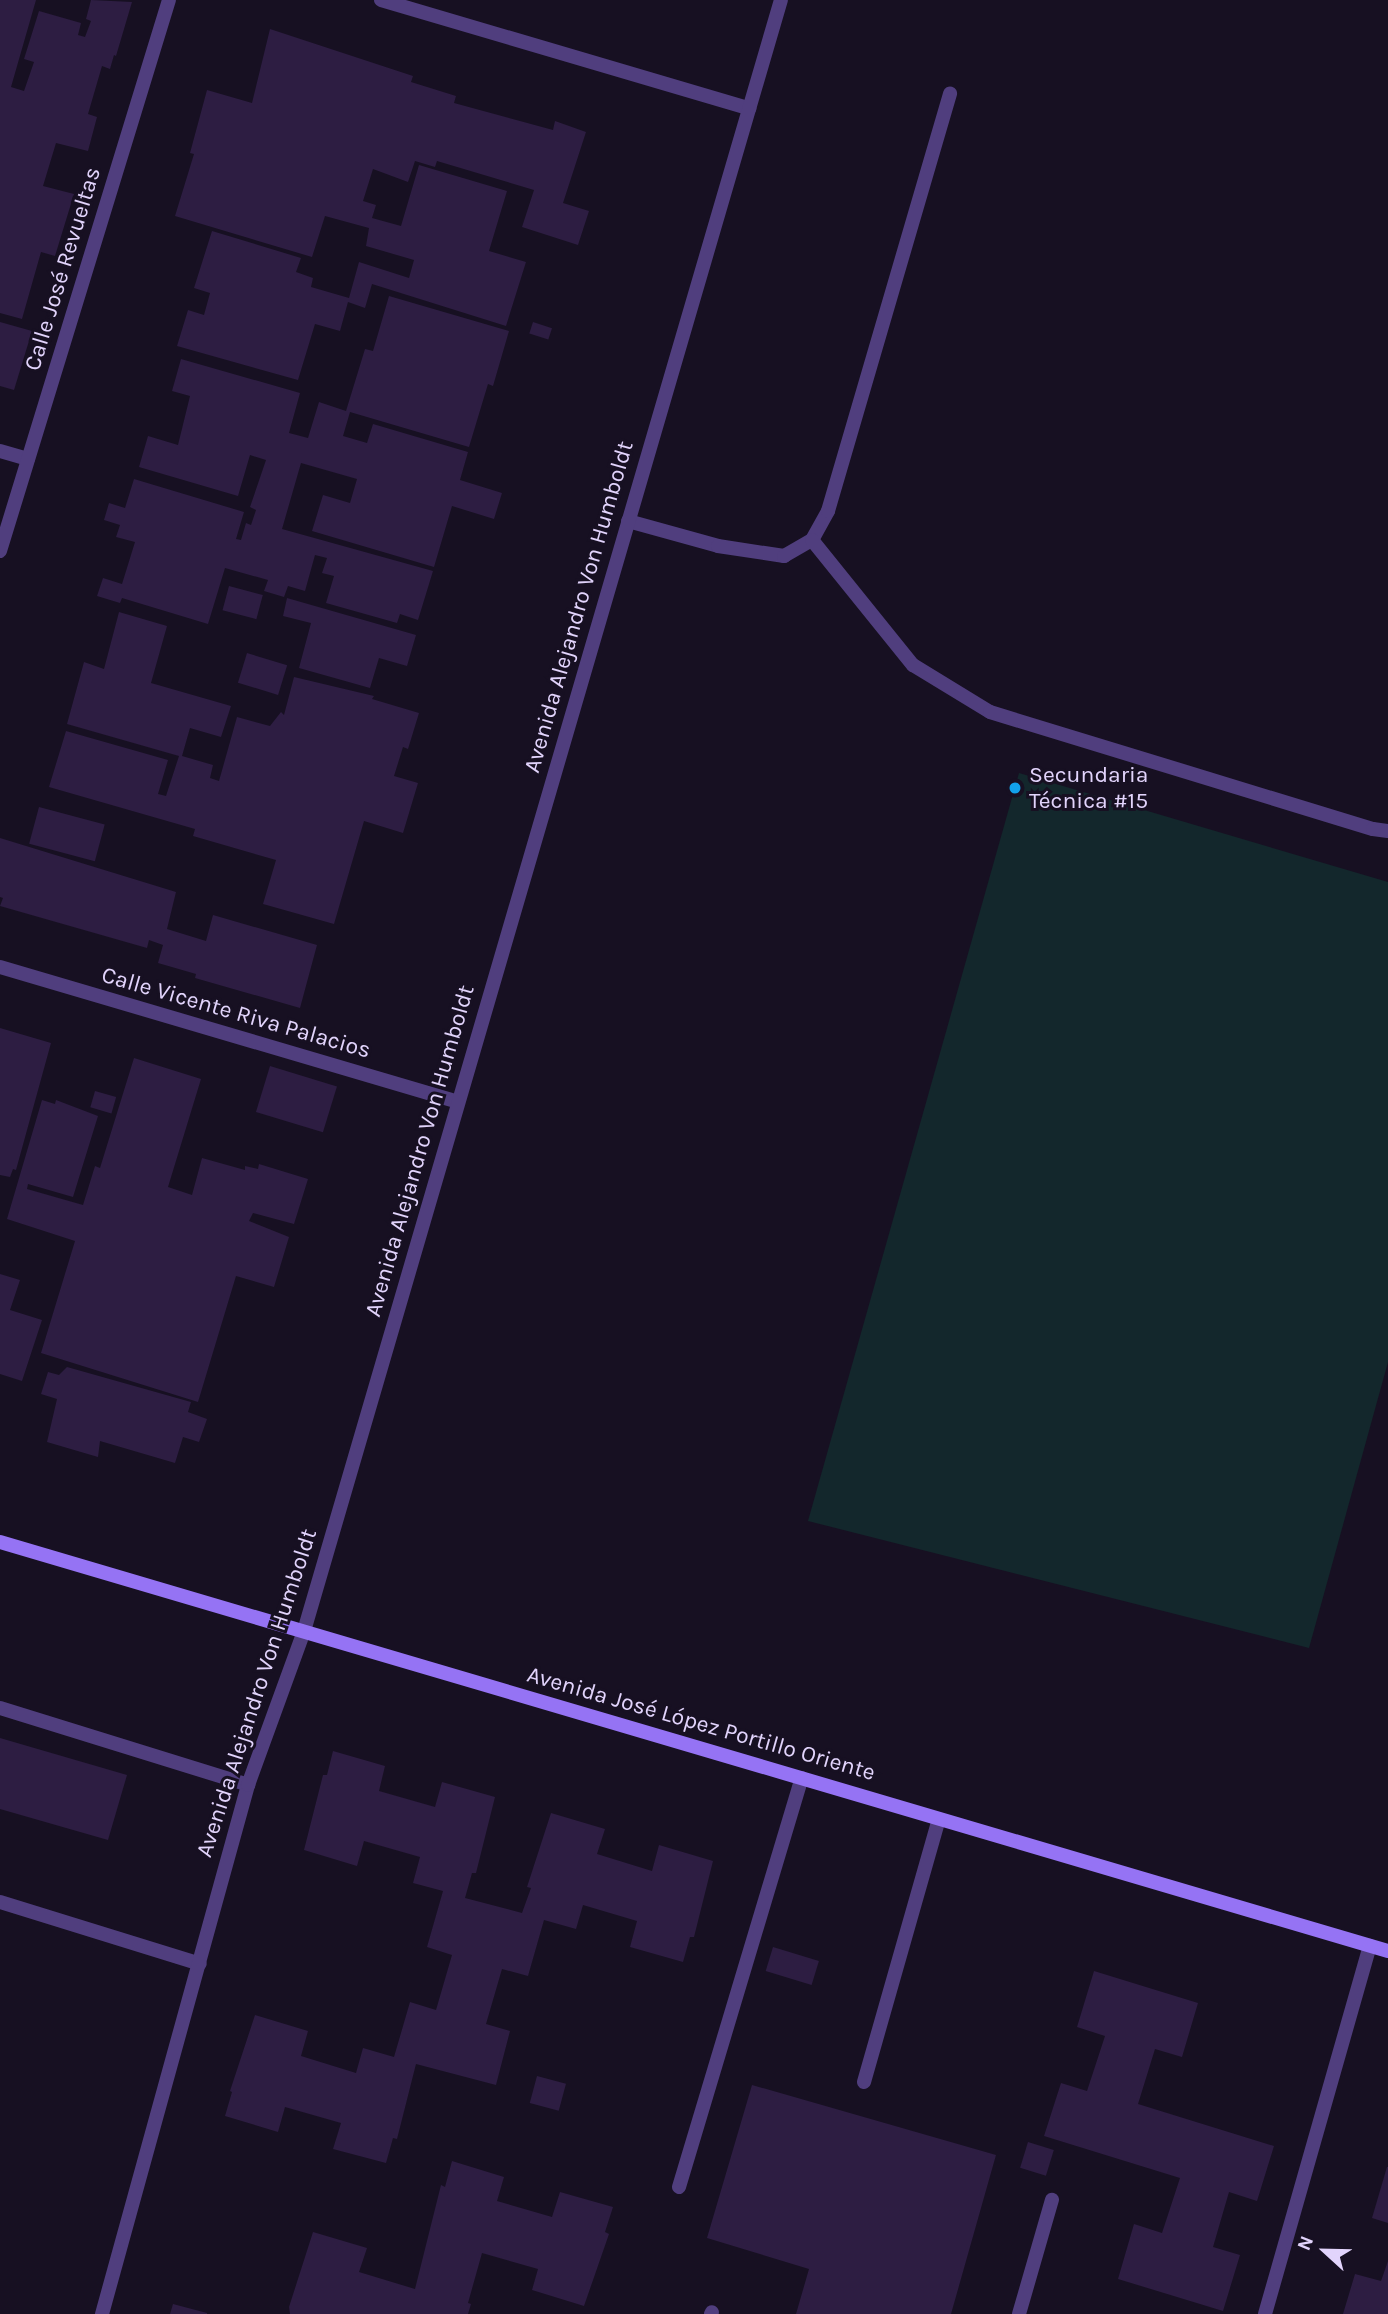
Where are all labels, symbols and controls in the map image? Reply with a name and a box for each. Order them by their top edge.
street label: Calle José Revueltas [19,164,107,374]
street label: Avenida Alejandro Von Humboldt [518,438,640,776]
place label: Secundaria Técnica #15 [1029,761,1149,815]
marker: Secundaria Técnica #15 [1007,780,1023,796]
street label: Calle Vicente Riva Palacios [98,961,374,1065]
street label: Avenida Alejandro Von Humboldt [359,982,481,1320]
street label: Avenida Alejandro Von Humboldt [191,1525,323,1861]
street label: Avenida José López Portillo Oriente [524,1661,878,1787]
north arrow [1290,2216,1360,2286]
text: N [1293,2233,1318,2254]

